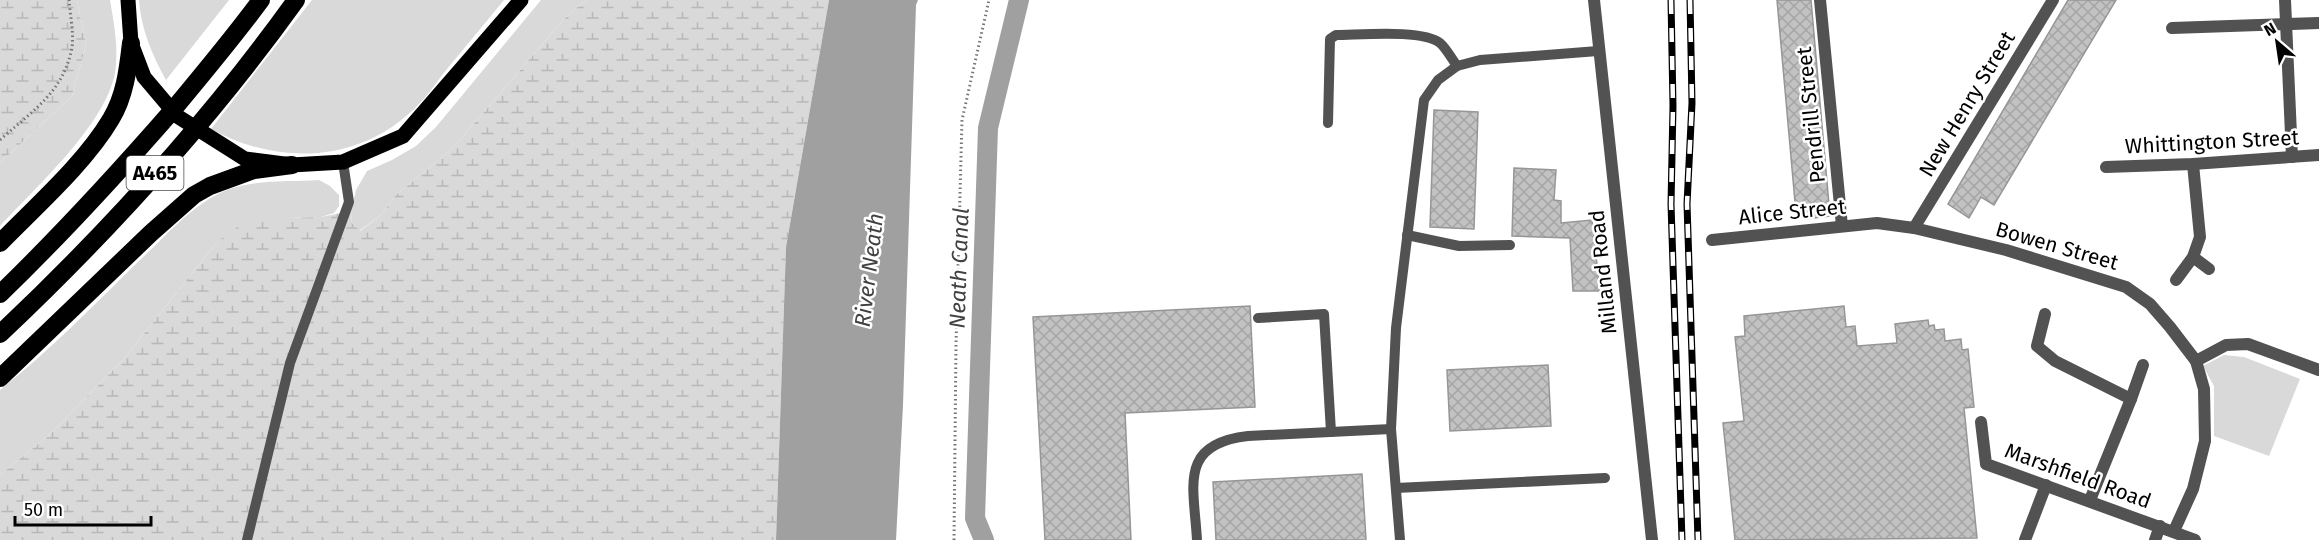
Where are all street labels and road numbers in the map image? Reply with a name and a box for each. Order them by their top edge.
street label: New Henry Street [1913,26,2021,182]
street label: Pendrill Street [1791,45,1831,184]
street label: Whittington Street [2124,124,2300,160]
road number: A465 [126,156,184,190]
street label: Alice Street [1737,193,1847,231]
street label: Milland Road [1584,209,1622,335]
street label: Bowen Street [1993,216,2122,276]
street label: Marshfield Road [2001,437,2155,515]

